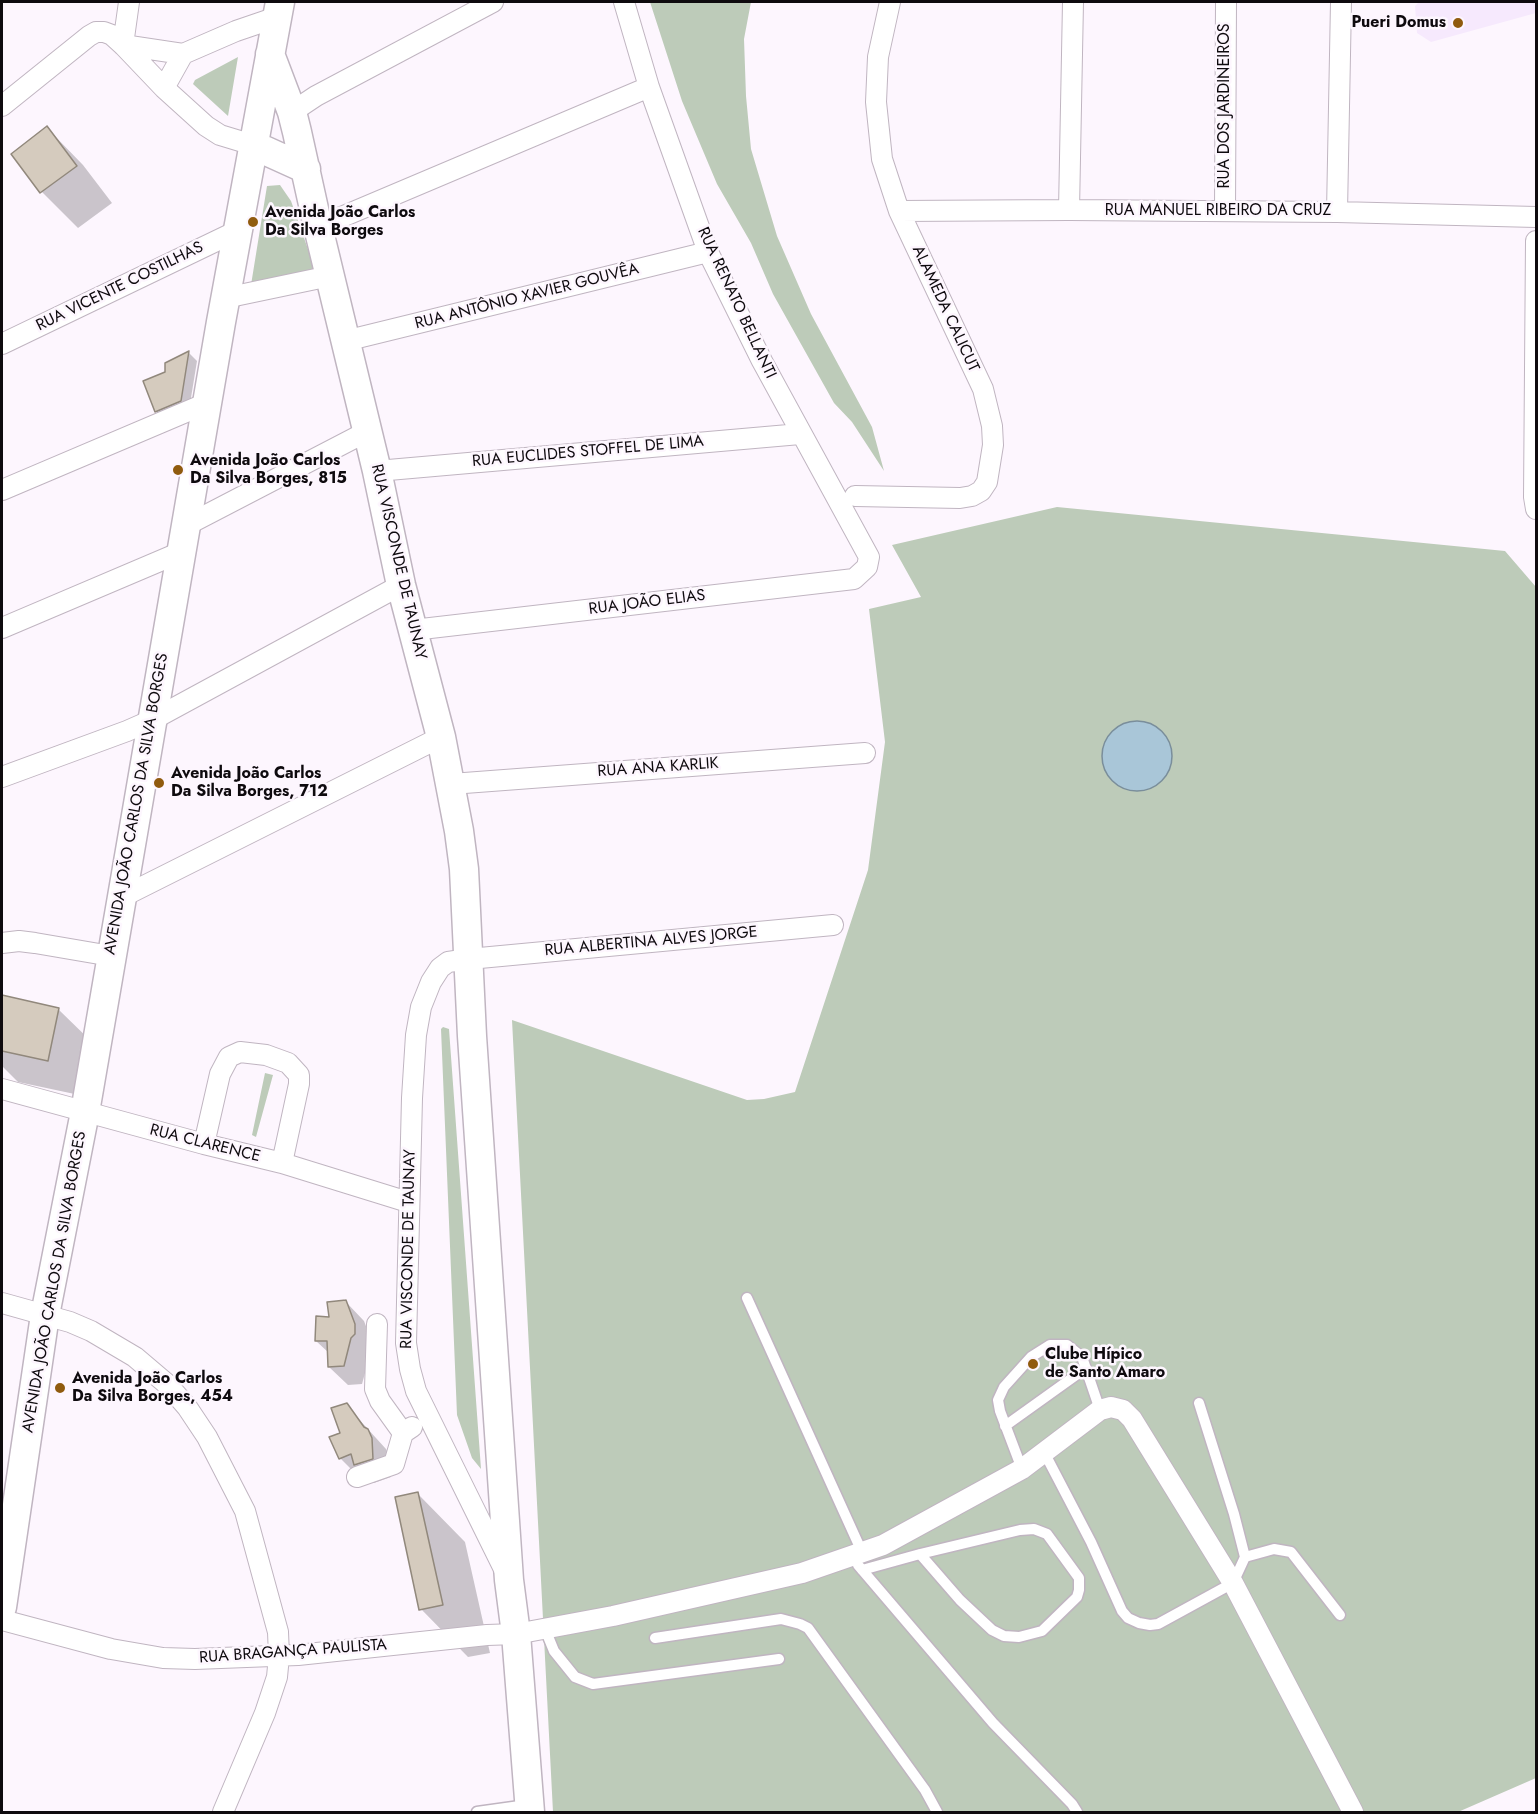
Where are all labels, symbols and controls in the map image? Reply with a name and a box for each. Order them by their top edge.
place label: Pueri Domus [1351,13,1446,33]
marker: Pueri Domus [1451,16,1465,30]
street label: RUA DOS JARDINEIROS [1215,23,1235,189]
street label: RUA MANUEL RIBEIRO DA CRUZ [1105,201,1331,221]
place label: Avenida João Carlos Da Silva Borges [265,203,415,241]
marker: Avenida João Carlos Da Silva Borges [246,215,260,229]
street label: RUA RENATO BELLANTI [692,224,780,382]
street label: RUA VICENTE COSTILHAS [33,238,207,336]
street label: ALAMEDA CALICUT [907,243,983,375]
street label: RUA ANTÔNIO XAVIER GOUVÊA [413,260,641,334]
street label: RUA EUCLIDES STOFFEL DE LIMA [471,432,705,472]
place label: Avenida João Carlos Da Silva Borges, 815 [190,451,347,489]
marker: Avenida João Carlos Da Silva Borges, 815 [171,463,185,477]
street label: RUA VISCONDE DE TAUNAY [366,463,430,661]
street label: RUA JOÃO ELIAS [588,586,706,620]
street label: AVENIDA JOÃO CARLOS DA SILVA BORGES [101,652,173,956]
street label: RUA ANA KARLIK [597,754,719,782]
place label: Avenida João Carlos Da Silva Borges, 712 [171,764,328,802]
marker: Avenida João Carlos Da Silva Borges, 712 [152,776,166,790]
street label: RUA ALBERTINA ALVES JORGE [544,923,758,961]
street label: RUA CLARENCE [148,1121,262,1167]
street label: AVENIDA JOÃO CARLOS DA SILVA BORGES [19,1130,91,1434]
street label: RUA VISCONDE DE TAUNAY [398,1149,420,1349]
place label: Clube Hípico de Santo Amaro [1045,1345,1165,1383]
marker: Clube Hípico de Santo Amaro [1026,1357,1040,1371]
place label: Avenida João Carlos Da Silva Borges, 454 [72,1369,233,1407]
marker: Avenida João Carlos Da Silva Borges, 454 [53,1381,67,1395]
street label: RUA BRAGANÇA PAULISTA [199,1636,387,1668]

